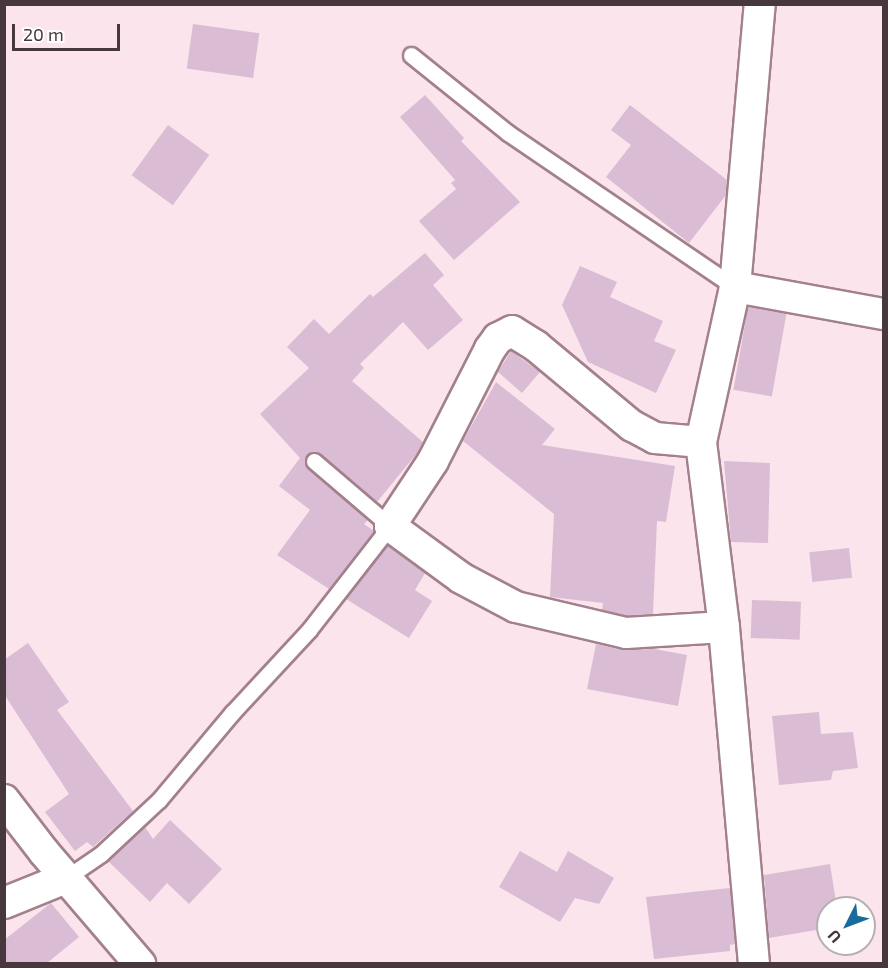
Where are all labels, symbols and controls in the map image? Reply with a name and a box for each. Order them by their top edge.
scale bar [15,12,123,50]
text: 20 m [23,23,64,45]
north arrow [816,896,876,956]
text: U [823,927,844,947]

